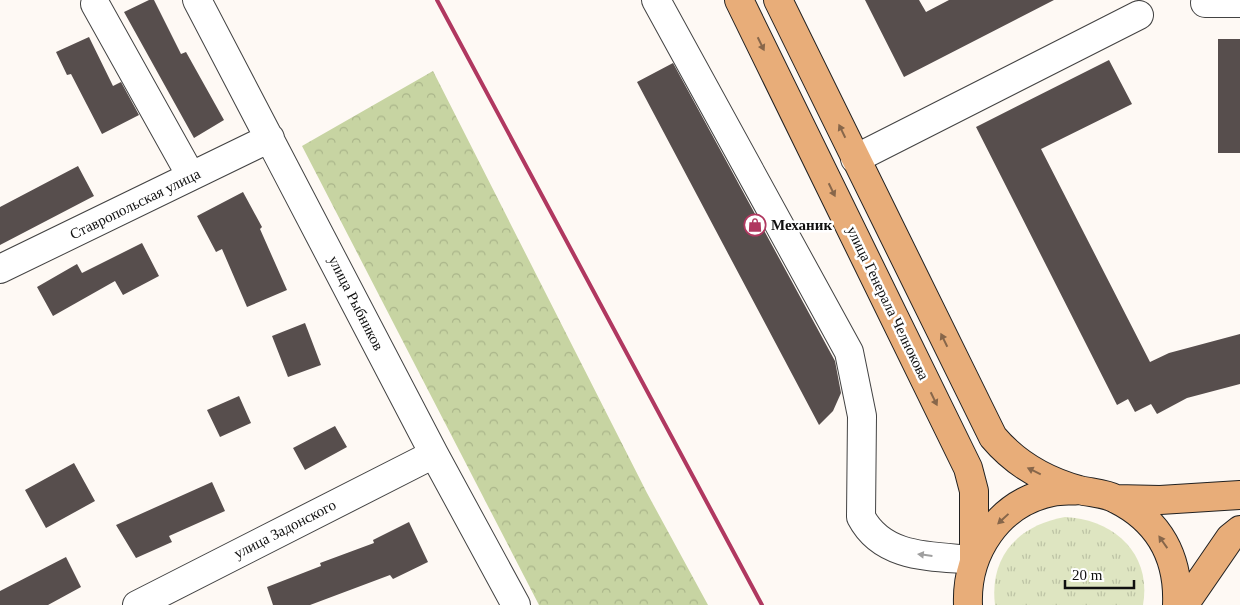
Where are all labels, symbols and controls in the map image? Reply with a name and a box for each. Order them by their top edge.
one-way arrow [757,37,765,51]
one-way arrow [838,124,846,138]
street label: Ставропольская улица [67,165,203,243]
one-way arrow [828,183,836,197]
shop icon: Механик [743,213,767,237]
place label: Механик [771,217,832,233]
street label: улица Генерала Челнокова [844,224,932,383]
street label: улица Рыбников [325,253,387,353]
one-way arrow [940,333,948,347]
one-way arrow [931,392,939,406]
one-way arrow [1027,467,1041,475]
street label: улица Задонского [231,496,339,562]
one-way arrow [996,513,1009,524]
one-way arrow [1158,535,1168,549]
one-way arrow [917,551,933,559]
scale bar [1065,558,1134,590]
text: 20 m [1072,567,1103,583]

